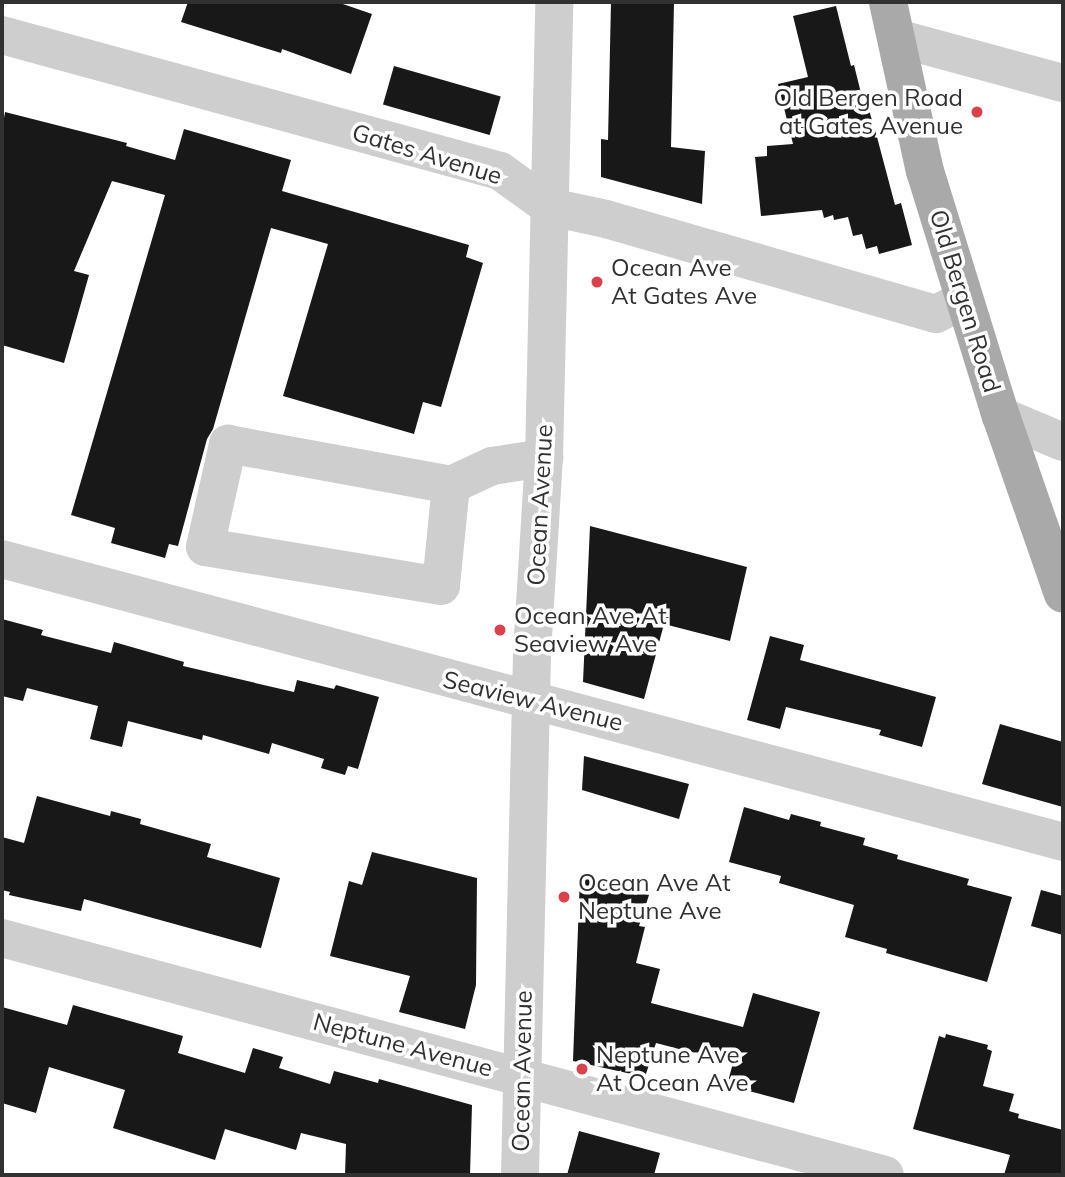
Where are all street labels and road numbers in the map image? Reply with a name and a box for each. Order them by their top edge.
street label: Gates Avenue [349,118,505,190]
street label: Old Bergen Road [924,206,1006,396]
street label: Ocean Avenue [521,424,559,586]
street label: Seaview Avenue [440,665,626,737]
street label: Ocean Avenue [506,990,538,1152]
street label: Neptune Avenue [310,1007,496,1083]

